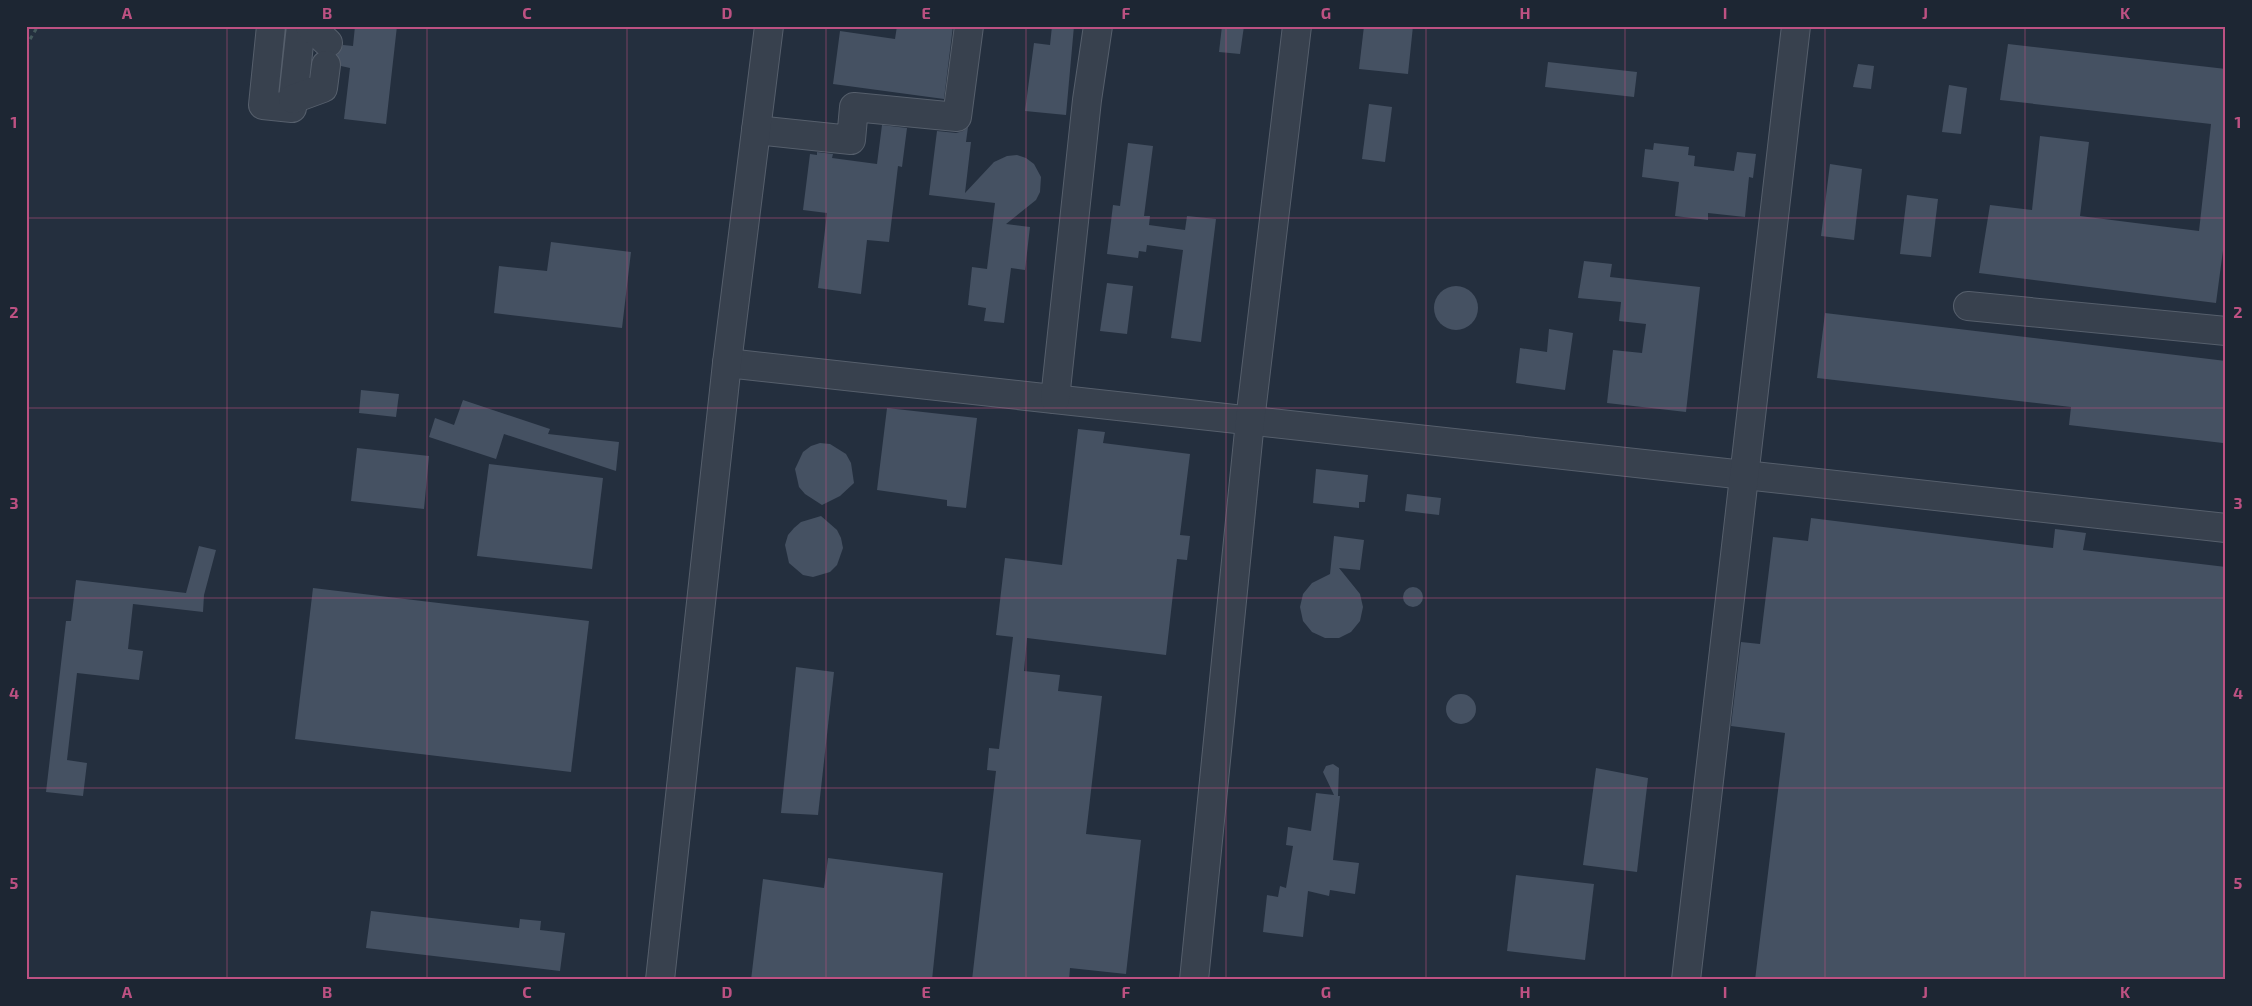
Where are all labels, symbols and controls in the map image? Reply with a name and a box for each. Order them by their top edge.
text: A [122,3,133,22]
text: B [322,3,332,22]
text: C [522,3,532,22]
text: D [722,3,733,22]
text: E [921,3,931,22]
text: F [1122,3,1131,22]
text: G [1321,3,1331,22]
text: H [1519,3,1531,22]
text: I [1723,3,1727,22]
text: J [1922,3,1928,22]
text: K [2120,3,2131,22]
text: 1 [11,112,17,131]
text: 1 [2235,112,2241,131]
text: 2 [9,302,19,321]
text: 2 [2233,302,2243,321]
text: 3 [9,493,19,512]
text: 3 [2233,493,2243,512]
text: 4 [9,683,19,702]
text: 4 [2233,683,2243,702]
text: 5 [10,873,19,892]
text: 5 [2234,873,2243,892]
text: A [122,982,133,1001]
text: B [322,982,332,1001]
text: C [522,982,532,1001]
text: D [722,982,733,1001]
text: E [921,982,931,1001]
text: F [1122,982,1131,1001]
text: G [1321,982,1331,1001]
text: H [1519,982,1531,1001]
text: I [1723,982,1727,1001]
text: J [1922,982,1928,1001]
text: K [2120,982,2131,1001]

